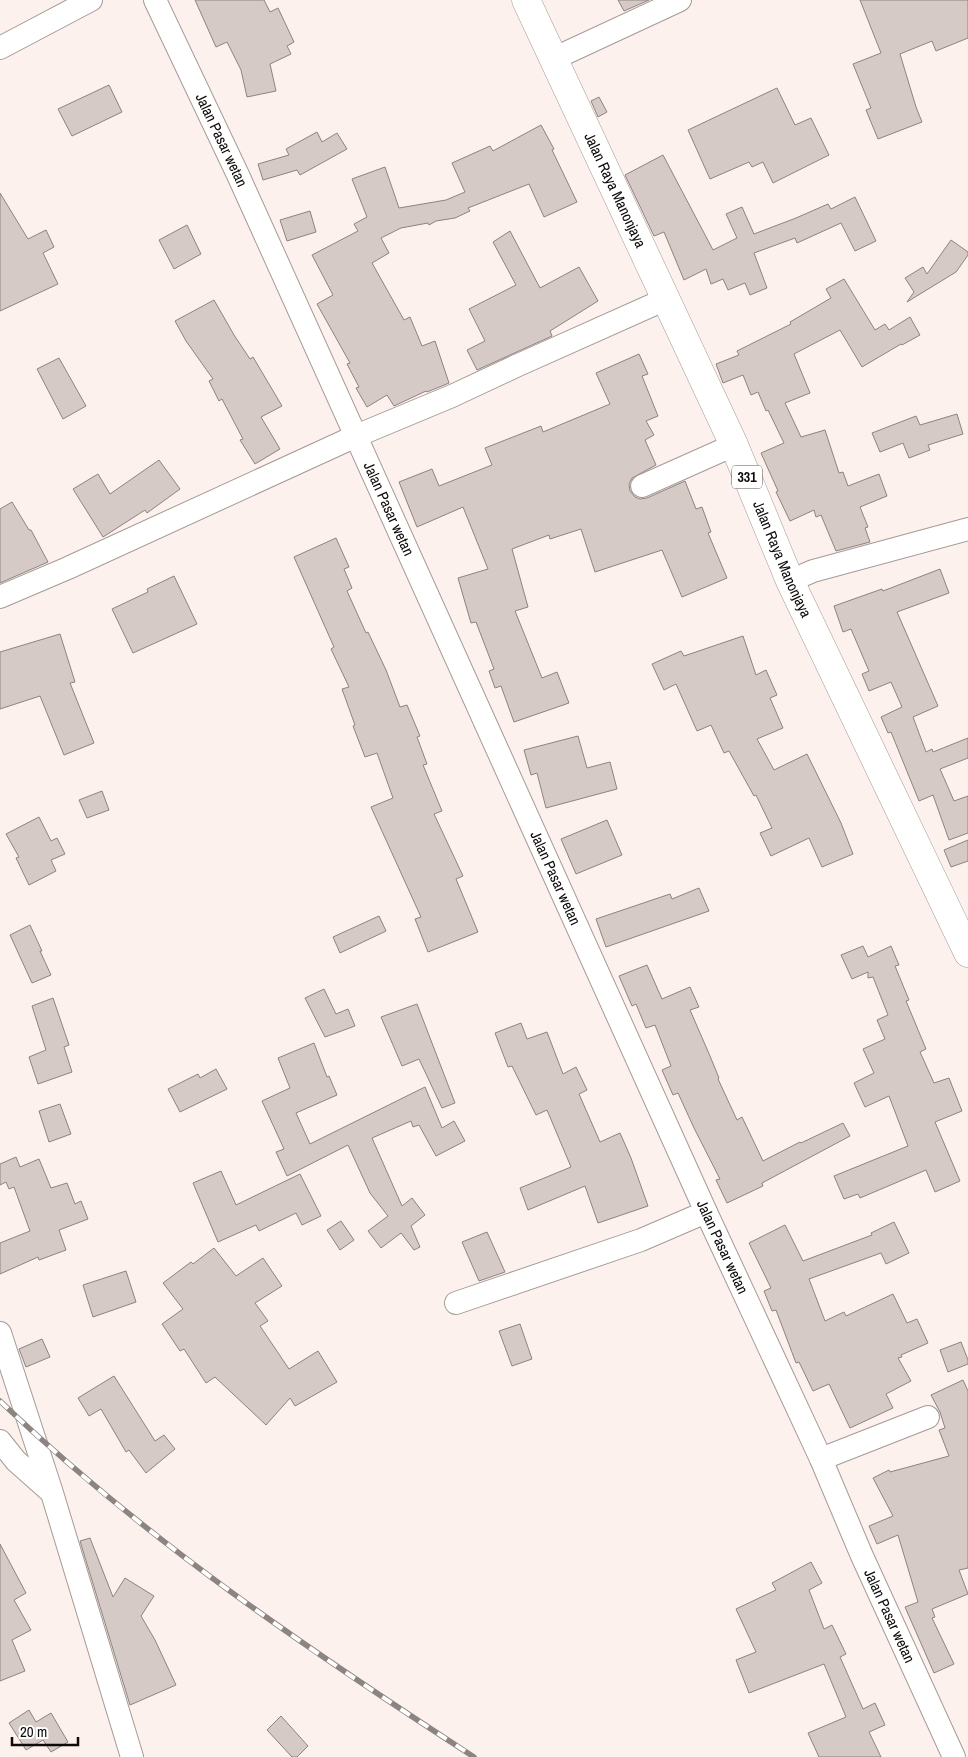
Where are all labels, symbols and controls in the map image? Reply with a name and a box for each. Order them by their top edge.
street label: Jalan Pasar wetan [191,90,253,190]
street label: Jalan Raya Manonjaya [579,129,651,251]
street label: Jalan Pasar wetan [359,458,420,559]
road number: 331 [732,466,762,488]
street label: Jalan Raya Manonjaya [748,497,817,621]
street label: Jalan Pasar wetan [525,827,586,928]
street label: Jalan Pasar wetan [692,1197,754,1297]
street label: Jalan Pasar wetan [859,1565,920,1666]
scale bar [12,1714,79,1746]
text: 20 m [20,1721,47,1742]

